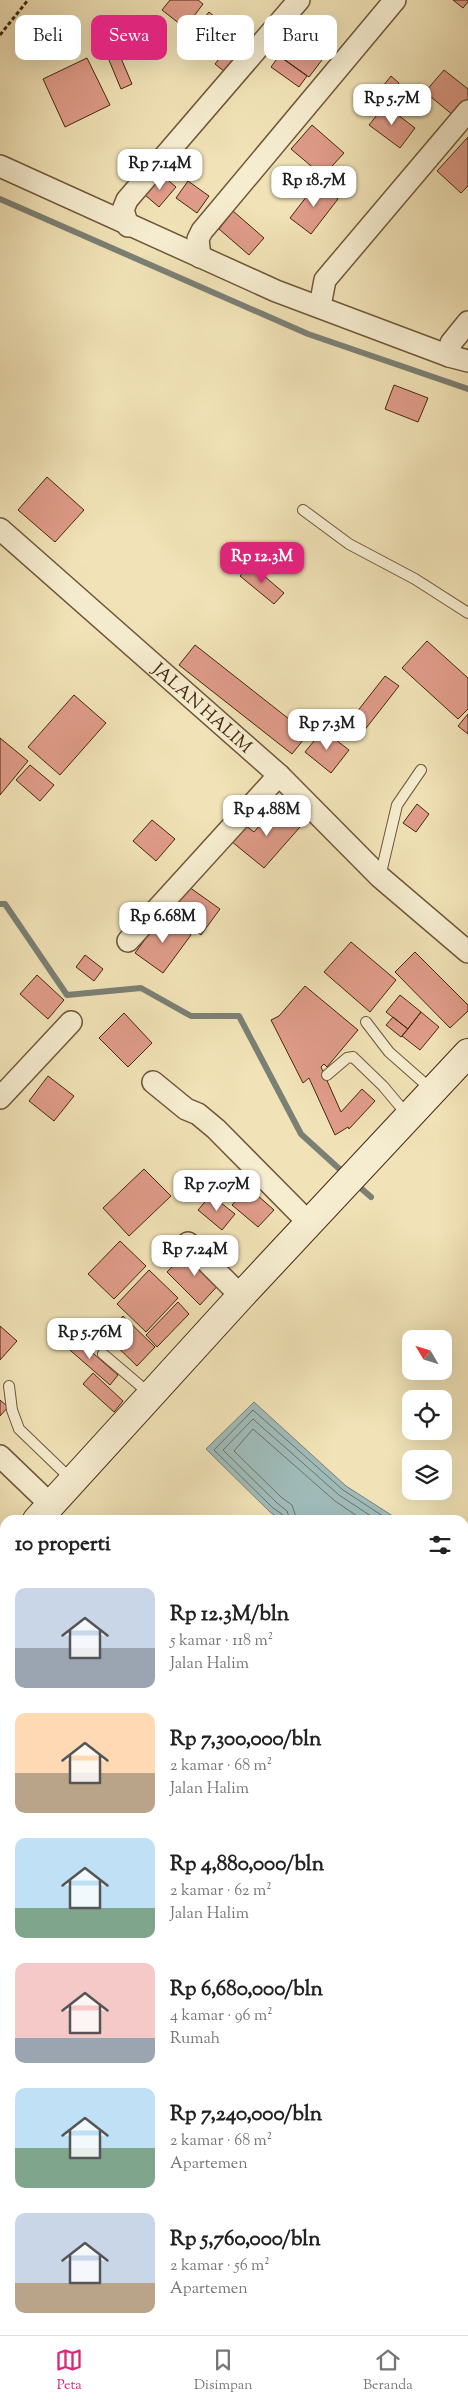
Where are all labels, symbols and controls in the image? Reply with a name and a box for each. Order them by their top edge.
chip: Beli [15,15,81,60]
chip: Sewa [91,15,167,60]
chip: Filter [177,15,254,60]
chip: Baru [264,15,337,60]
pin: Rp 5.7M [346,84,438,126]
text: Rp 5.7M [364,88,420,111]
pin: Rp 7.14M [108,148,212,191]
text: Rp 7.14M [128,153,192,176]
pin: Rp 18.7M [262,166,366,208]
text: Rp 18.7M [282,170,346,193]
pin: Rp 12.3M [210,542,314,584]
text: Rp 12.3M [231,546,293,569]
street label: JALAN HALIM [145,657,257,761]
pin: Rp 7.3M [281,708,373,751]
text: Rp 7.3M [299,713,355,736]
pin: Rp 4.88M [215,794,319,837]
text: Rp 4.88M [234,799,300,822]
pin: Rp 6.68M [111,902,215,944]
text: Rp 6.68M [130,906,196,929]
pin: Rp 7.07M [165,1170,269,1212]
text: Rp 7.07M [184,1174,250,1197]
pin: Rp 7.24M [143,1234,247,1277]
text: Rp 7.24M [162,1239,228,1262]
pin: Rp 5.76M [38,1318,142,1360]
text: Rp 5.76M [58,1322,122,1345]
north arrow [402,1330,452,1380]
map controls [402,1330,452,1500]
button: locate [402,1390,452,1440]
button: layers [402,1450,452,1500]
text: 10 properti [15,1530,111,1560]
icon: filters [426,1531,454,1559]
text: Rp 12.3M/bln [170,1600,289,1630]
icon: home [55,1608,115,1668]
text: 5 kamar · 118 m² [170,1630,273,1653]
text: Jalan Halim [170,1653,249,1676]
text: Rp 7,300,000/bln [170,1725,321,1755]
icon: home [55,1733,115,1793]
text: 2 kamar · 68 m² [170,1755,272,1778]
text: Jalan Halim [170,1778,249,1801]
text: Rp 4,880,000/bln [170,1850,324,1880]
icon: home [55,1858,115,1918]
text: 2 kamar · 62 m² [170,1880,272,1903]
text: Jalan Halim [170,1903,249,1926]
text: Rp 6,680,000/bln [170,1975,323,2005]
icon: home [55,1983,115,2043]
text: 4 kamar · 96 m² [170,2005,273,2028]
text: Rumah [170,2028,220,2051]
text: Rp 7,240,000/bln [170,2100,322,2130]
icon: home [55,2108,115,2168]
text: 2 kamar · 68 m² [170,2130,272,2153]
text: Apartemen [170,2153,248,2176]
text: Rp 5,760,000/bln [170,2225,321,2255]
icon: home [55,2233,115,2293]
text: 2 kamar · 56 m² [170,2255,270,2278]
text: Apartemen [170,2278,248,2301]
tab: Peta [55,2346,83,2396]
tab: Disimpan [194,2346,252,2396]
tab: Beranda [363,2346,413,2396]

